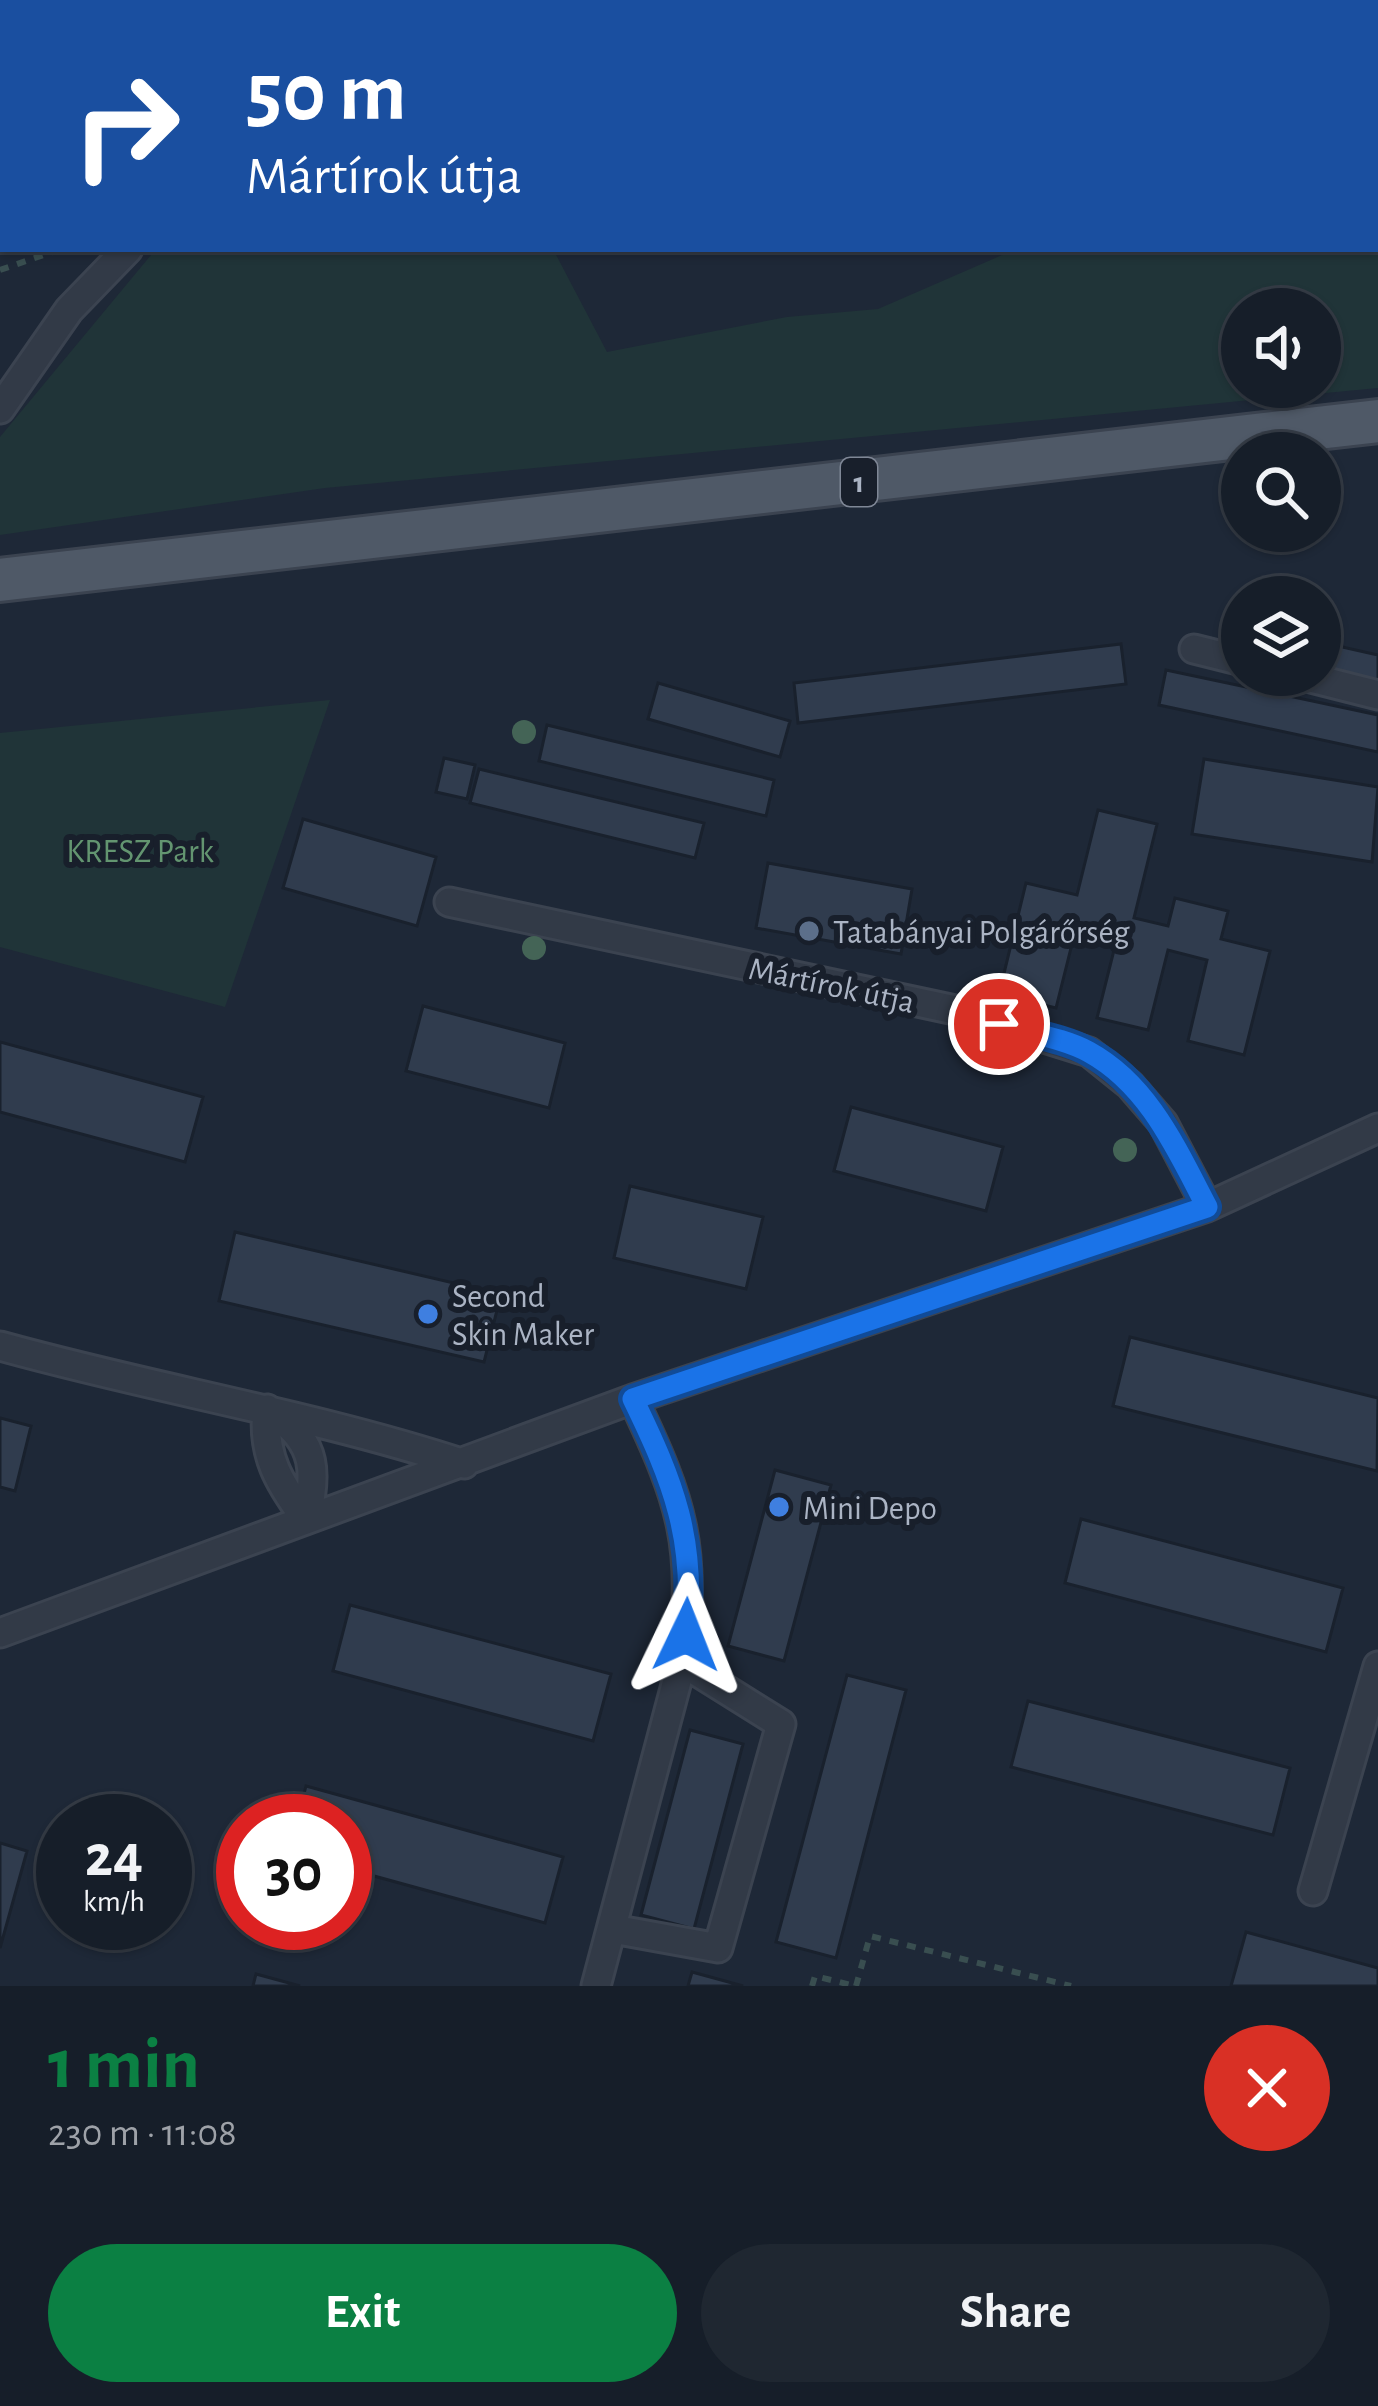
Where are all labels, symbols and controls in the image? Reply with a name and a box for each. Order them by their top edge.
icon: right [48,48,204,204]
text: 50 m [246,52,407,136]
text: Mártírok útja [246,150,522,204]
map controls [1221,288,1341,696]
button: sound [1221,288,1341,408]
button: search [1221,432,1341,552]
road number: 1 [841,458,877,506]
button: layers [1221,576,1341,696]
park label: KRESZ Park [66,836,214,869]
place label: Tatabányai Polgárőrség [833,917,1130,950]
marker: Tatabányai Polgárőrség [796,918,822,944]
street label: Mártírok útja [746,953,917,1020]
pin [948,973,1050,1075]
icon: arrive [966,991,1032,1057]
place label: Second Skin Maker [452,1281,594,1352]
marker: Second Skin Maker [415,1301,441,1327]
place label: Mini Depo [803,1493,937,1526]
marker: Mini Depo [766,1494,792,1520]
position arrow [623,1572,749,1698]
speed limit sign: 30 [216,1794,372,1950]
text: 24 [85,1827,143,1887]
text: km/h [83,1887,145,1917]
button: close [1204,2025,1330,2151]
text: 1 min [48,2029,200,2101]
text: 230 m · 11:08 [48,2114,237,2153]
button: Exit [48,2244,677,2382]
button: Share [701,2244,1330,2382]

